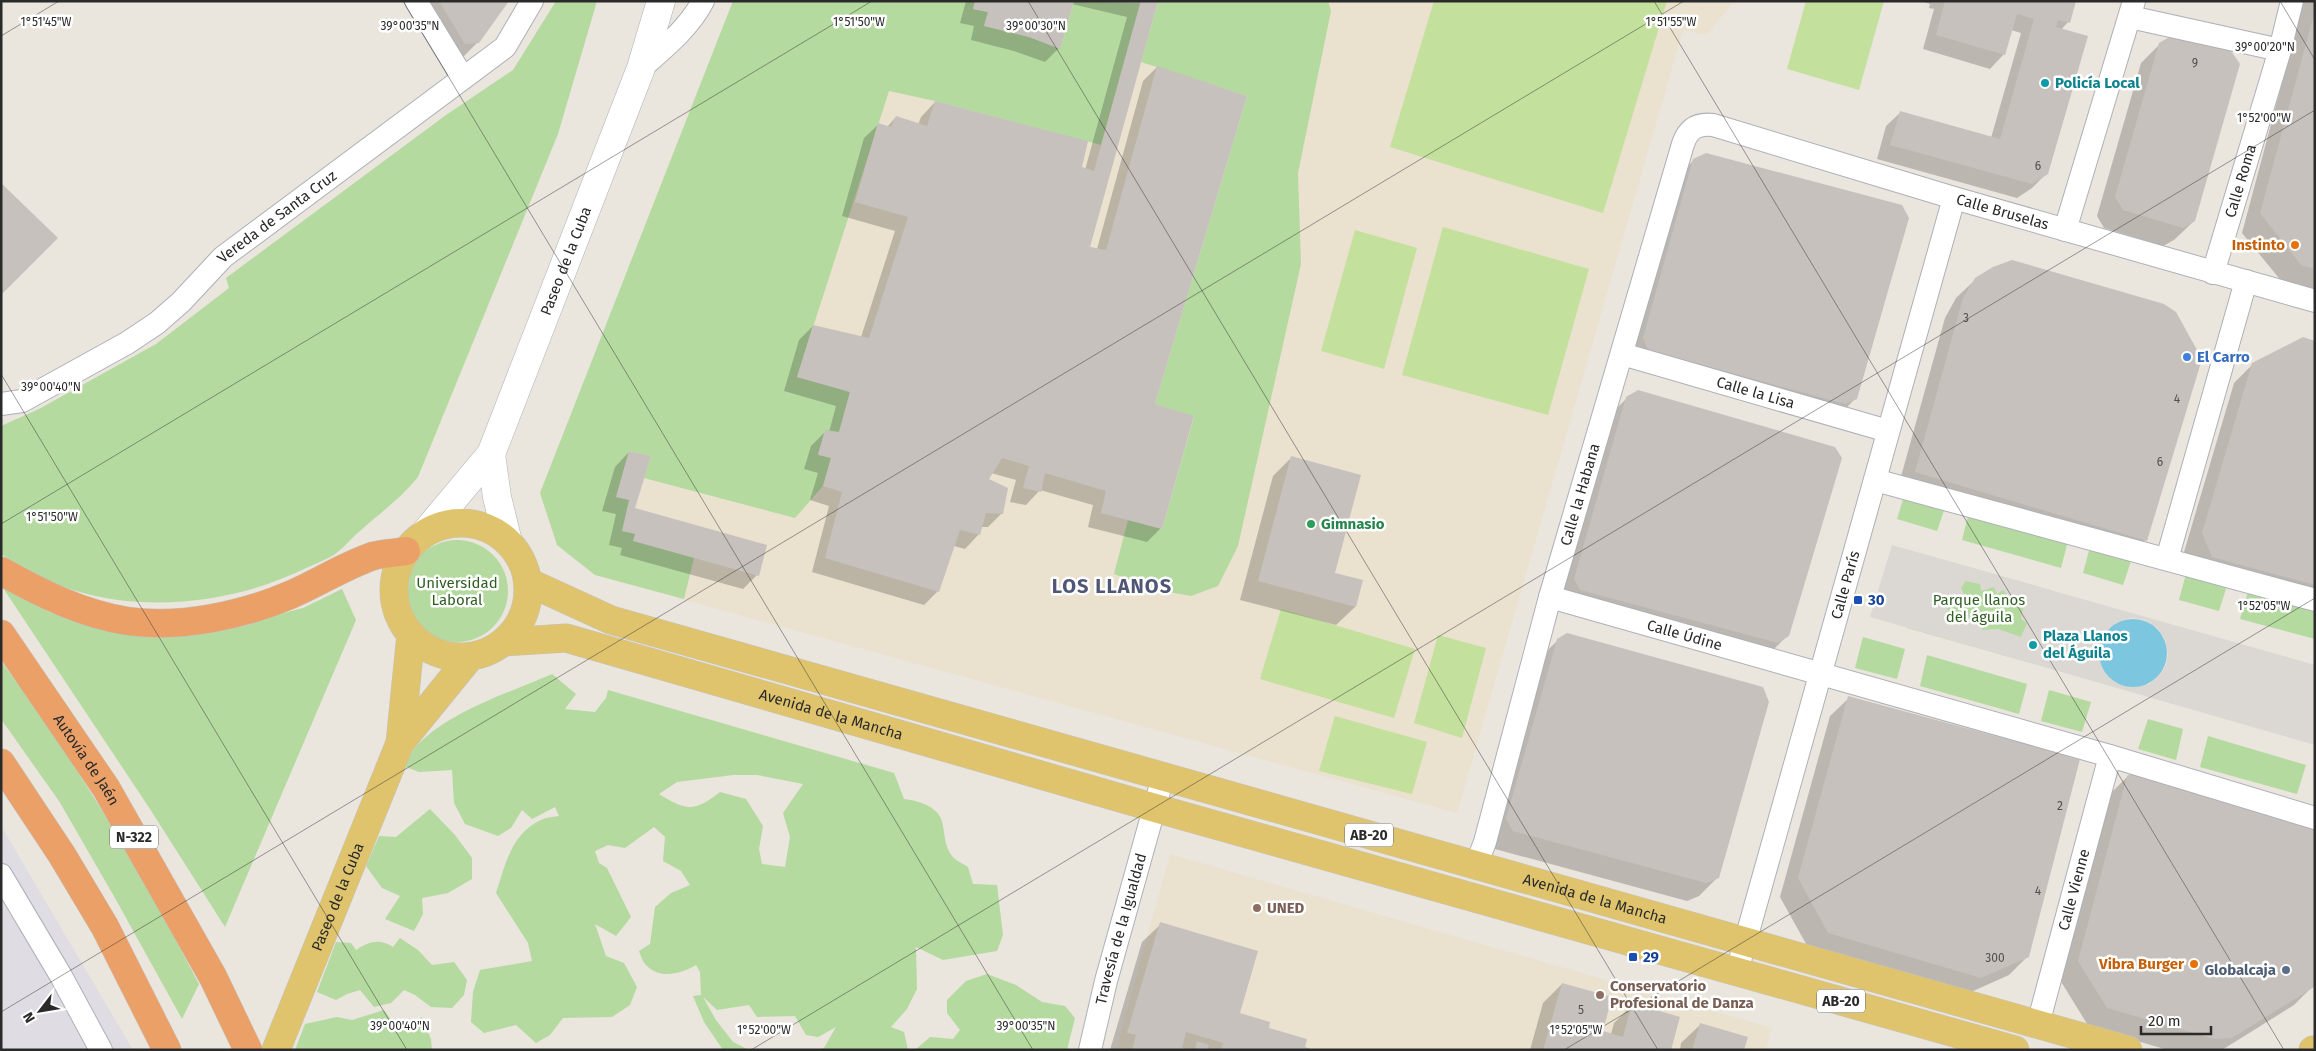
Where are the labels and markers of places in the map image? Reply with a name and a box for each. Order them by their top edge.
place label: Policía Local [2055,74,2140,92]
marker: Policía Local [2039,77,2051,89]
place label: Instinto [2232,236,2285,254]
marker: Instinto [2289,239,2301,251]
place label: El Carro [2197,348,2250,366]
marker: El Carro [2181,351,2193,363]
place label: Gimnasio [1321,515,1385,533]
marker: Gimnasio [1305,518,1317,530]
place label: 30 [1867,591,1885,609]
marker: 30 [1852,594,1864,606]
place label: Plaza Llanos del Águila [2043,627,2128,662]
marker: Plaza Llanos del Águila [2027,639,2039,651]
place label: UNED [1267,899,1305,917]
marker: UNED [1251,902,1263,914]
place label: 29 [1643,948,1659,966]
marker: 29 [1627,951,1639,963]
place label: Vibra Burger [2098,955,2185,973]
marker: Vibra Burger [2188,958,2200,970]
place label: Globalcaja [2204,961,2276,979]
marker: Globalcaja [2280,964,2292,976]
place label: Conservatorio Profesional de Danza [1610,977,1754,1012]
marker: Conservatorio Profesional de Danza [1594,989,1606,1001]

